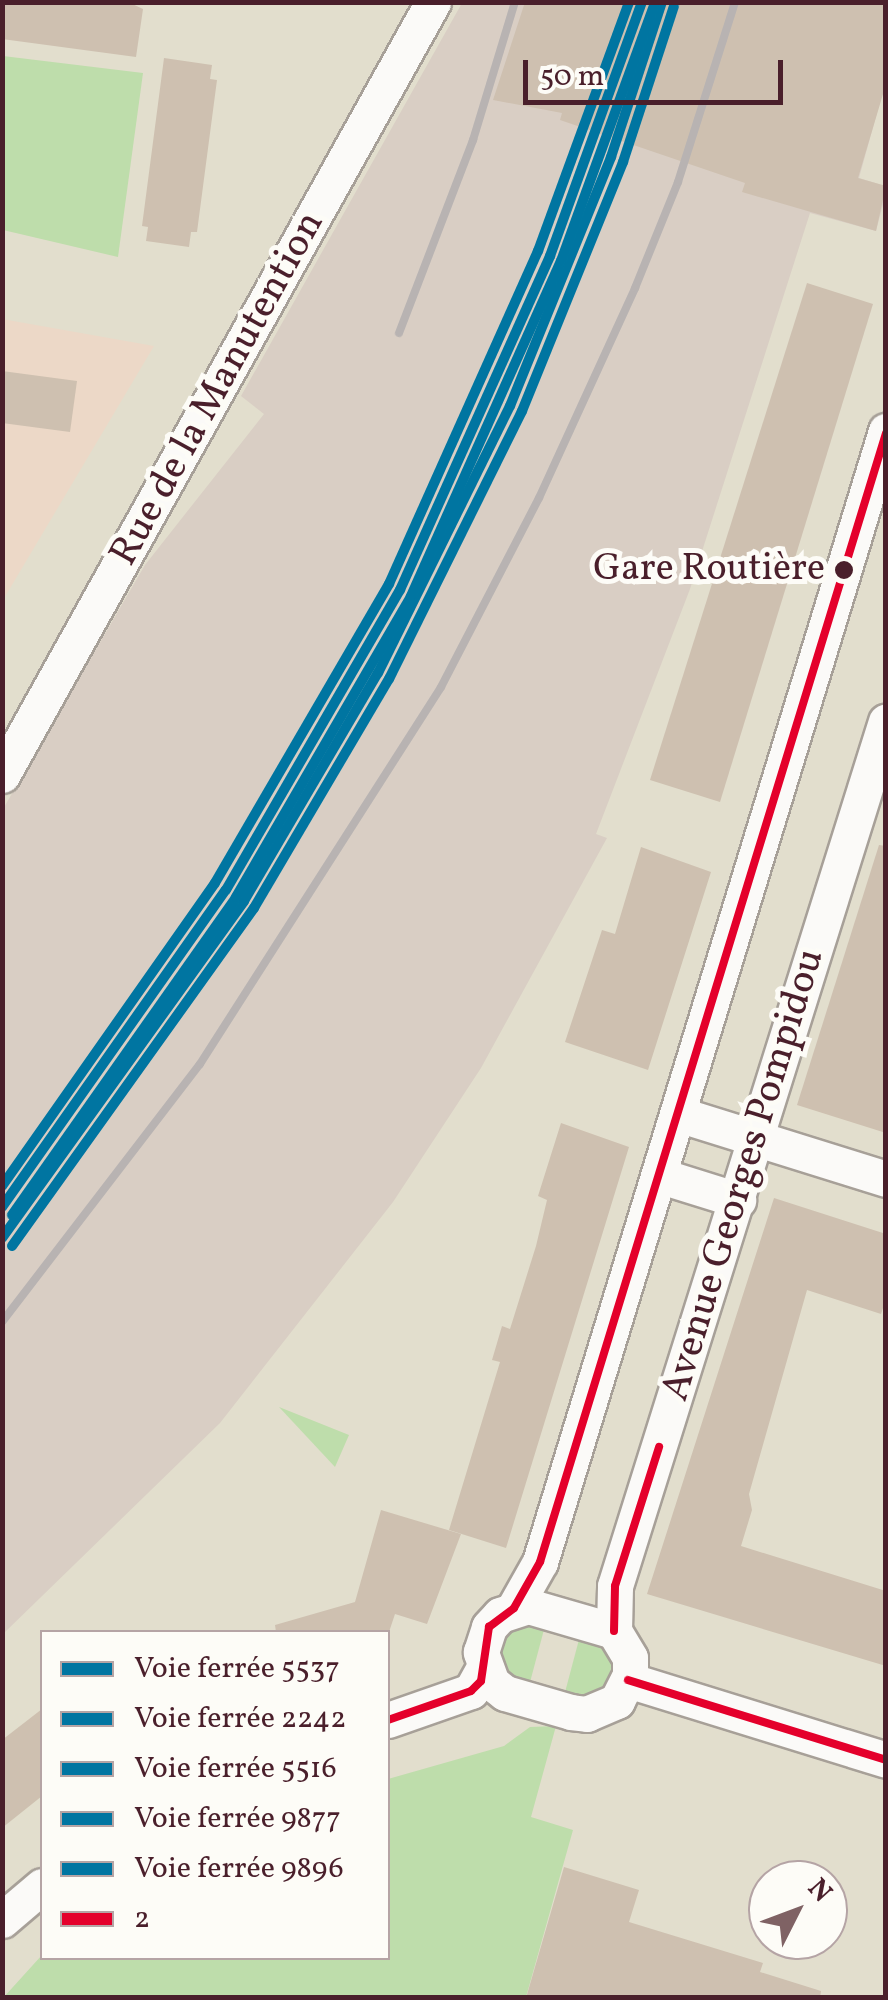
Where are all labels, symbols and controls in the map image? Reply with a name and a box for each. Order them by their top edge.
scale bar [528,40,788,102]
text: 50 m [540,56,604,98]
street label: Rue de la Manutention [101,203,335,575]
place label: Gare Routière [593,547,825,593]
marker: Gare Routière [834,560,854,580]
street label: Avenue Georges Pompidou [652,943,836,1407]
legend [40,1630,390,1960]
text: Voie ferrée 5537 [134,1648,340,1690]
text: Voie ferrée 2242 [134,1698,346,1740]
text: Voie ferrée 5516 [134,1748,337,1790]
text: Voie ferrée 9877 [134,1798,341,1840]
text: Voie ferrée 9896 [134,1848,344,1890]
north arrow [748,1860,848,1960]
text: N [798,1870,840,1912]
text: 2 [134,1898,150,1940]

